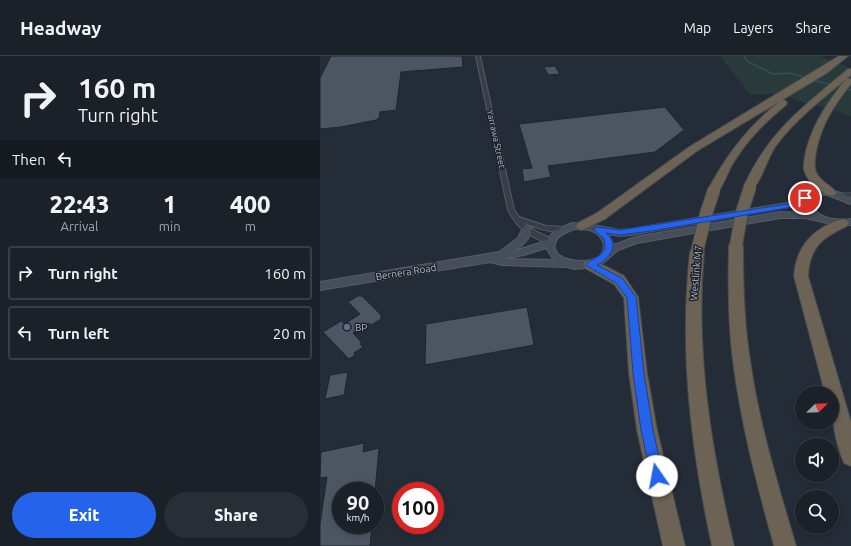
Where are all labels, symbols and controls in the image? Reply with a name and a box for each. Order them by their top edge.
text: Headway [20,17,101,39]
text: Map [684,20,711,36]
text: Layers [733,20,773,36]
text: Share [795,20,831,36]
icon: right [12,72,64,124]
text: 160 m [78,72,156,103]
text: Turn right [78,105,158,125]
street label: Yarrawa Street [485,109,507,170]
icon: left [54,148,76,170]
text: Then [12,151,46,168]
pin [788,181,822,215]
icon: arrive [794,187,816,209]
text: 22:43 [49,191,109,218]
text: 1 [163,191,176,218]
text: 400 [230,191,271,218]
text: Arrival [60,219,98,233]
text: min [159,219,181,233]
text: m [245,219,256,233]
street label: Westlink M7 [688,245,704,301]
icon: right [14,262,36,284]
street label: Bernera Road [375,262,437,282]
text: Turn right [48,265,118,282]
text: 160 m [264,265,306,282]
icon: left [14,322,36,344]
marker: BP [342,322,352,332]
place label: BP [355,322,367,333]
text: Turn left [48,325,109,342]
text: 20 m [273,325,306,342]
north arrow [795,386,839,430]
map controls [795,386,839,534]
button: sound [795,438,839,482]
position arrow [636,455,678,497]
speed limit sign: 100 [392,482,444,534]
button: search [795,490,839,534]
text: 90 [347,491,369,514]
button: Exit [12,492,156,538]
button: Share [164,492,308,538]
text: km/h [346,512,370,523]

